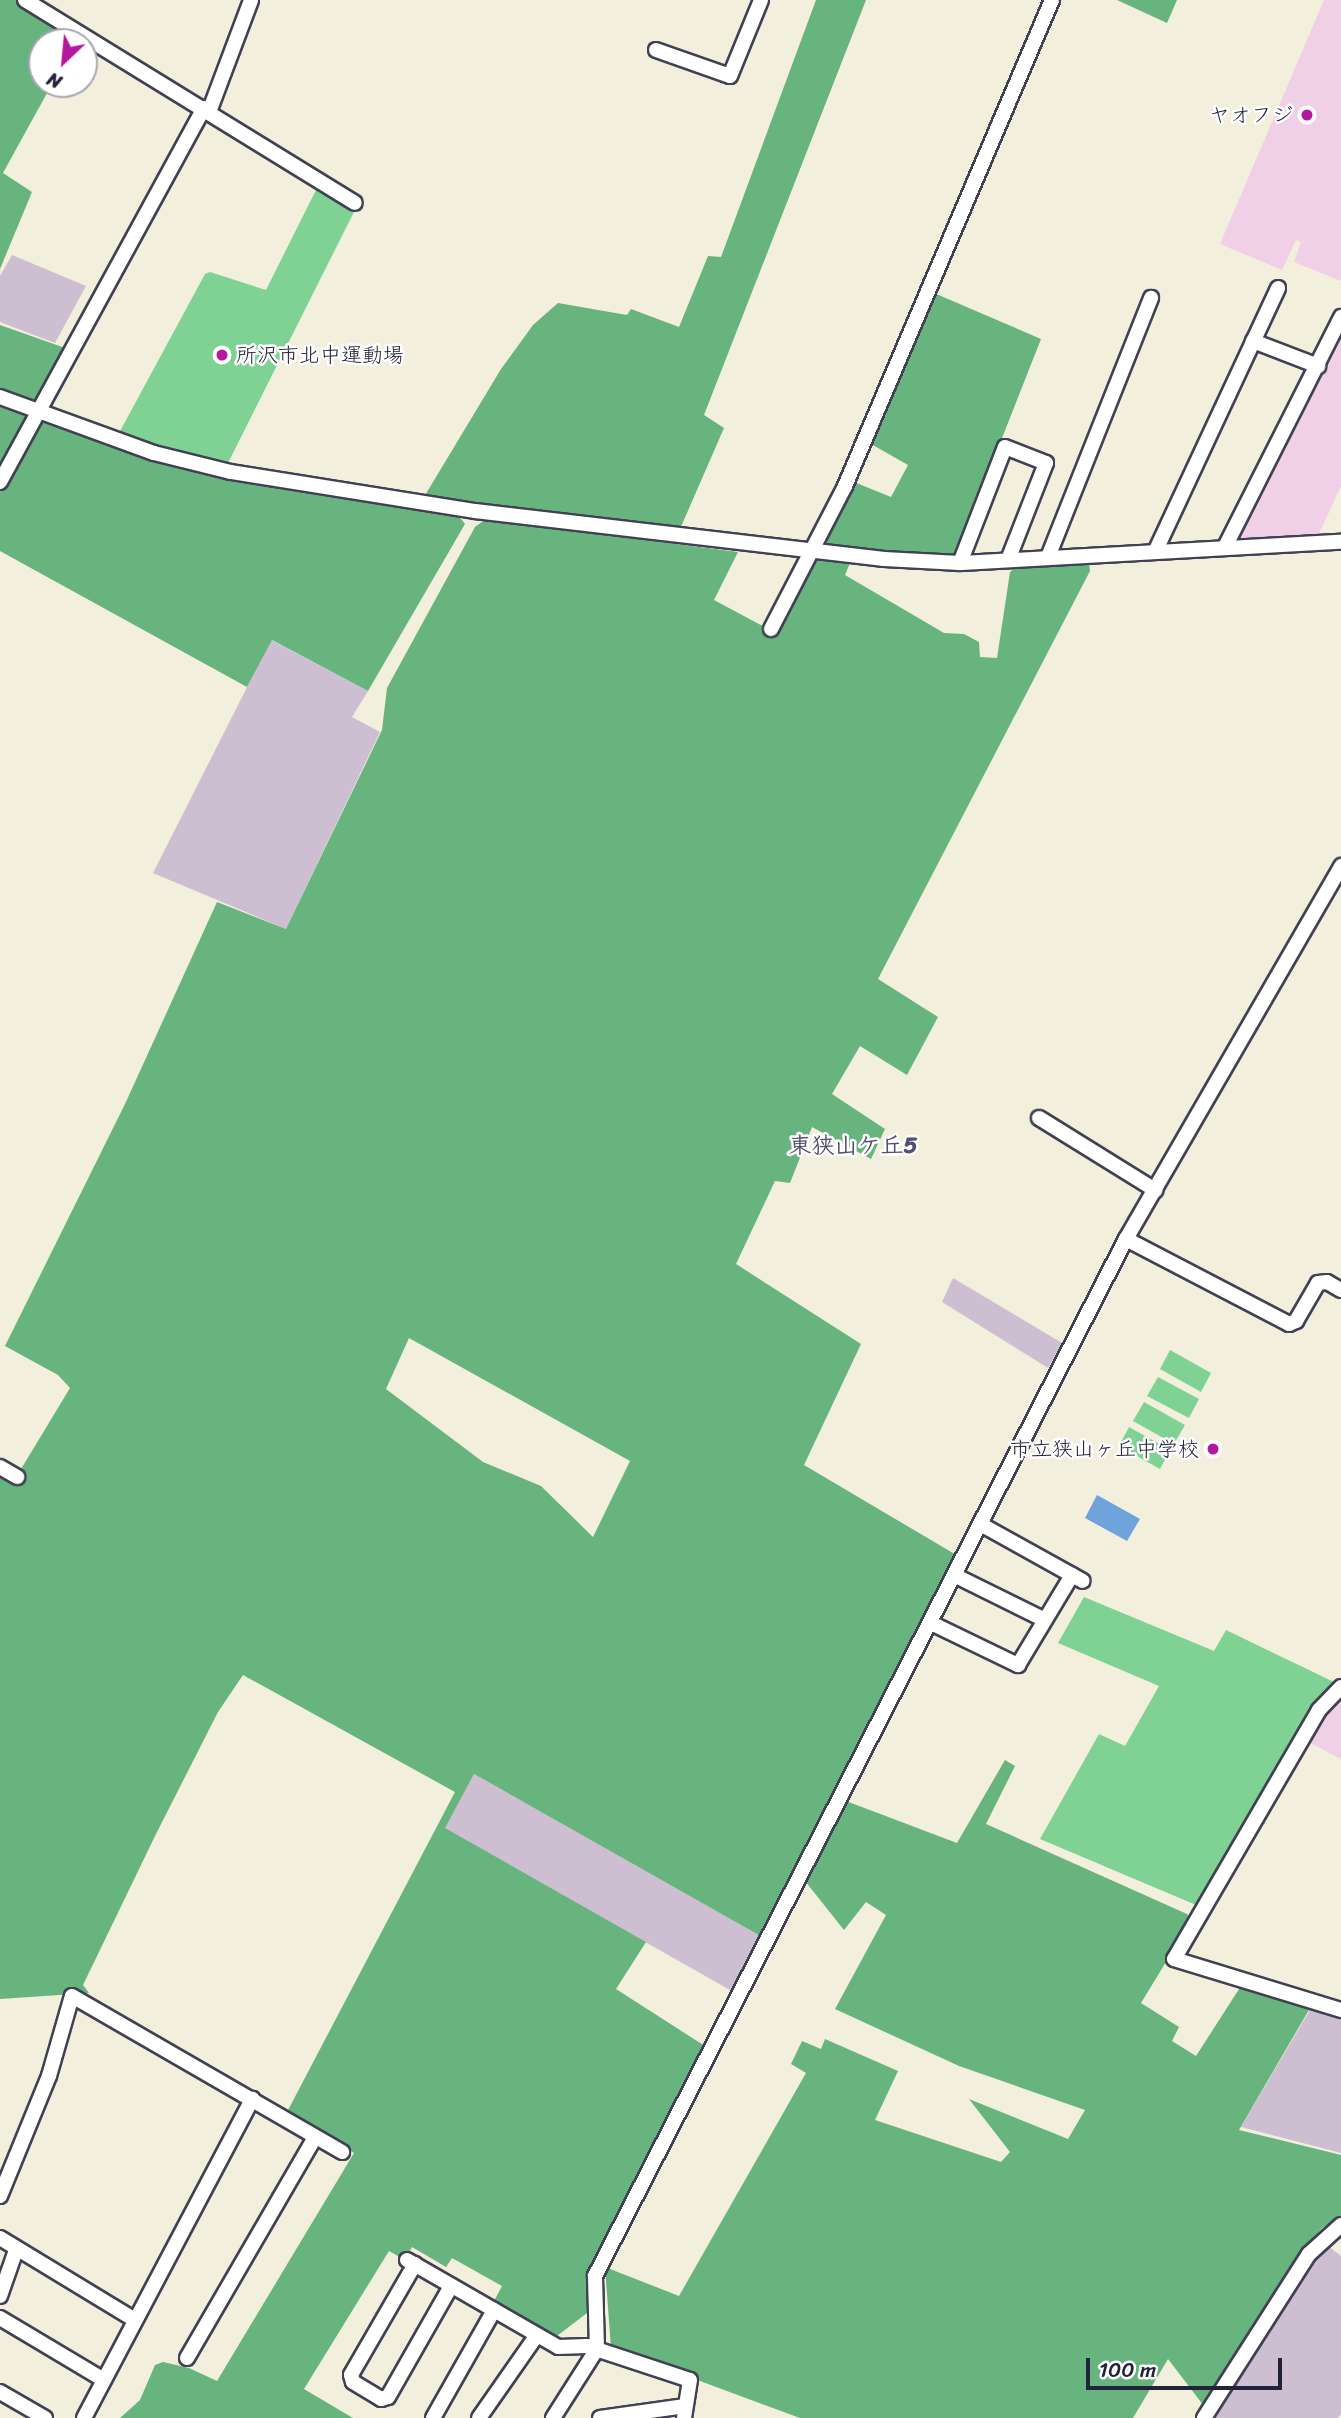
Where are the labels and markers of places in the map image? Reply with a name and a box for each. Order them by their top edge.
place label: ヤオフジ [1209,102,1293,128]
marker: ヤオフジ [1299,107,1315,123]
place label: 所沢市北中運動場 [236,342,404,368]
marker: 所沢市北中運動場 [214,347,230,363]
place label: 市立狭山ヶ丘中学校 [1010,1436,1199,1462]
marker: 市立狭山ヶ丘中学校 [1205,1441,1221,1457]

